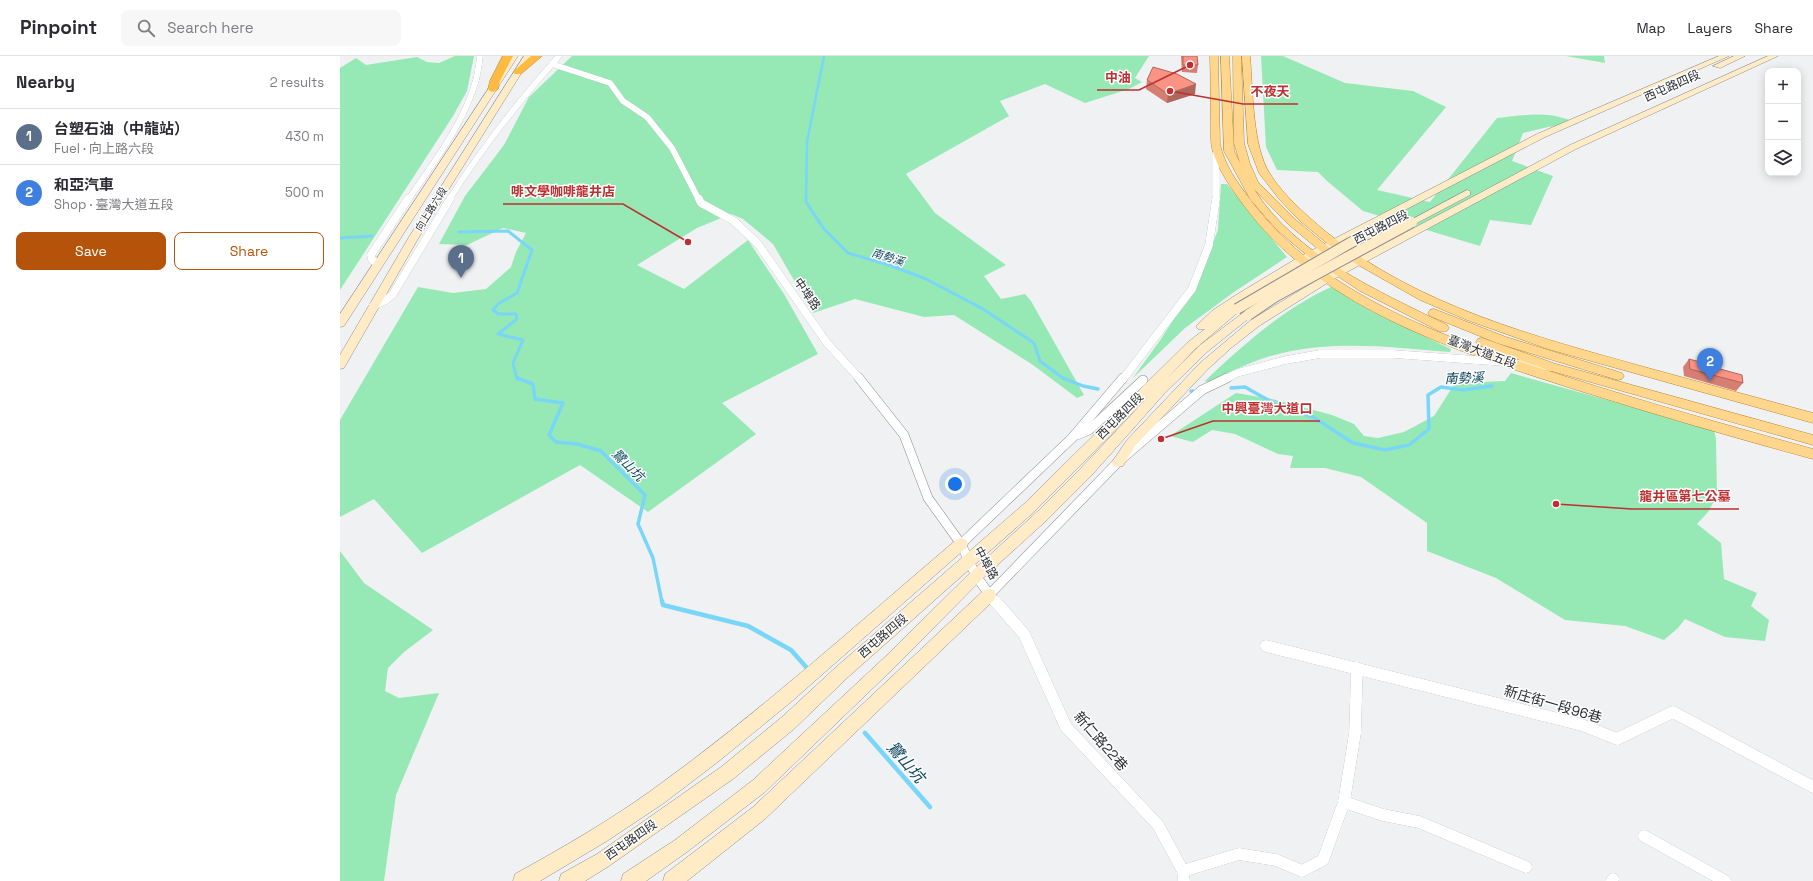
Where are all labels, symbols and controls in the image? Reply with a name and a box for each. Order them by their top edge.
search box [121,10,401,46]
text: Pinpoint [20,15,97,40]
icon: search [135,17,157,39]
text: Search here [167,18,254,37]
text: Map [1636,19,1666,37]
text: Layers [1688,19,1732,37]
text: Share [1754,19,1793,37]
callout: 中油 [1097,65,1139,90]
street label: 西屯路四段 [1641,66,1703,106]
map controls [1765,68,1801,176]
button: + [1765,68,1801,104]
text: 中油 [1105,69,1131,86]
text: Nearby [16,71,75,93]
text: 2 results [270,74,324,91]
callout: 不夜天 [1243,79,1298,104]
text: 不夜天 [1250,83,1290,100]
button: − [1765,104,1801,140]
text: 台塑石油（中龍站） [54,119,189,138]
text: 1 [26,128,32,145]
text: 430 m [285,128,324,145]
text: Fuel · 向上路六段 [54,140,154,157]
button: layers [1765,140,1801,176]
text: 和亞汽車 [54,175,114,194]
callout: 啡文學咖啡龍井店 [503,179,623,204]
text: 啡文學咖啡龍井店 [511,183,615,200]
text: 2 [25,184,33,201]
text: 500 m [285,184,324,201]
street label: 向上路六段 [412,184,450,234]
text: Shop · 臺灣大道五段 [54,196,173,213]
street label: 西屯路四段 [1351,206,1411,248]
button: Save [16,232,166,270]
button: Share [174,232,324,270]
pin: 1 [448,245,474,278]
water label: 南勢溪 [870,245,908,269]
street label: 中埠路 [790,275,824,313]
street label: 臺灣大道五段 [1446,332,1518,372]
pin: 2 [1697,348,1723,381]
water label: 南勢溪 [1444,369,1486,387]
street label: 西屯路四段 [1093,389,1147,443]
callout: 中興臺灣大道口 [1213,396,1320,421]
text: 中興臺灣大道口 [1221,400,1313,417]
water label: 鷺山坑 [608,445,649,486]
your location [945,474,965,494]
callout: 龍井區第七公墓 [1632,484,1739,509]
text: 龍井區第七公墓 [1639,488,1731,505]
street label: 中埠路 [970,543,1002,583]
street label: 西屯路四段 [855,610,911,662]
street label: 新庄街一段96巷 [1502,681,1604,727]
street label: 新仁路22巷 [1070,708,1132,774]
water label: 鷺山坑 [882,737,931,789]
street label: 西屯路四段 [602,816,660,864]

